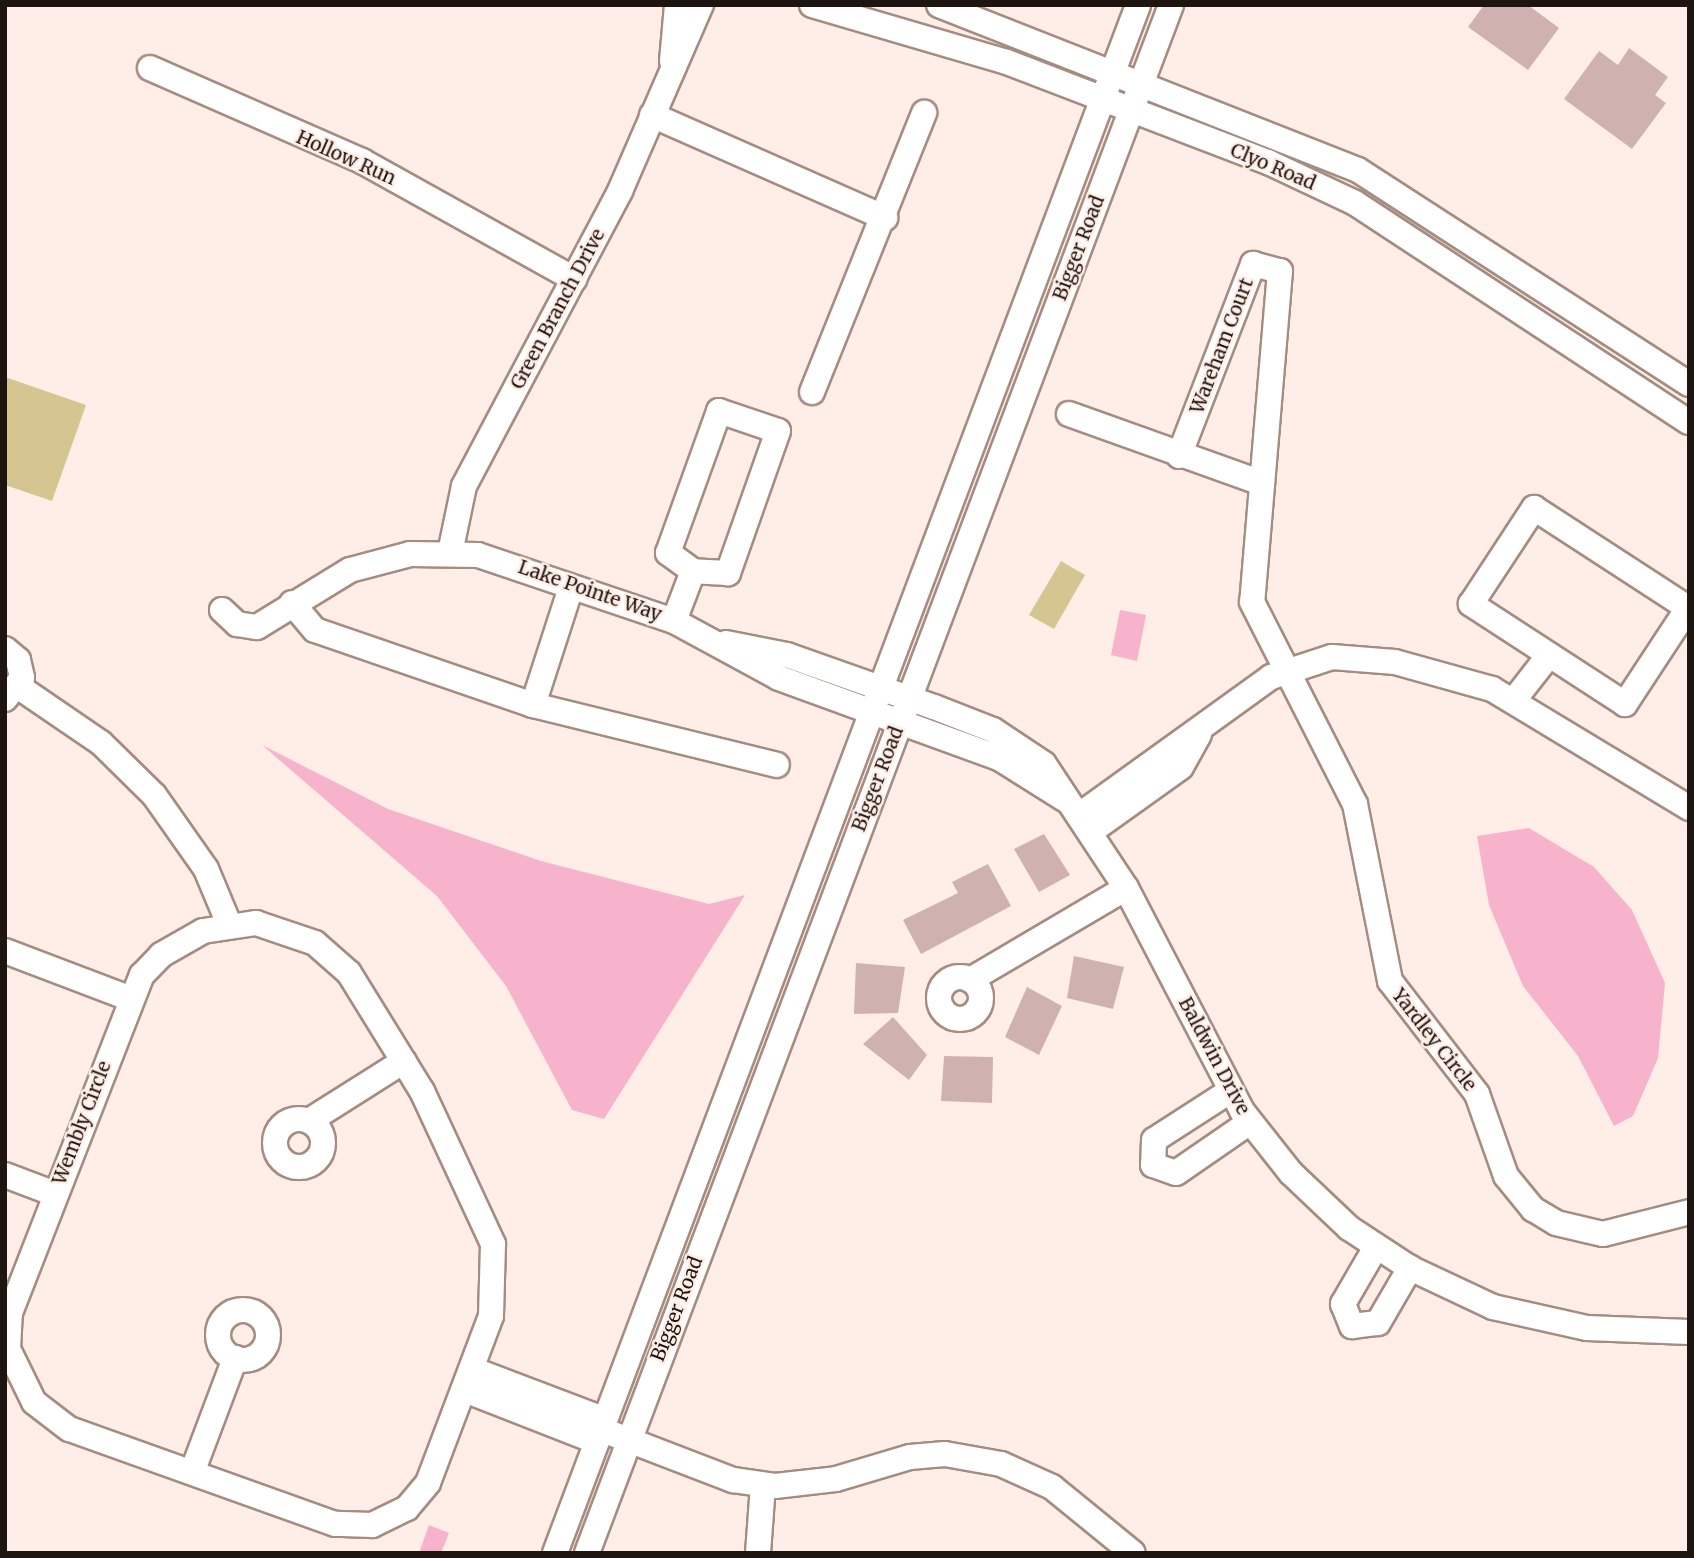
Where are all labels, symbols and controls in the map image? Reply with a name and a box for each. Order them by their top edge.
street label: Hollow Run [293,126,399,190]
street label: Clyo Road [1227,139,1319,195]
street label: Bigger Road [1049,192,1109,304]
street label: Green Branch Drive [506,225,610,393]
street label: Wareham Court [1186,275,1258,417]
street label: Lake Pointe Way [515,556,665,626]
street label: Bigger Road [848,723,908,835]
street label: Yardley Circle [1387,984,1481,1096]
street label: Baldwin Drive [1174,993,1254,1119]
street label: Wembly Circle [48,1058,116,1188]
street label: Bigger Road [647,1253,707,1365]

